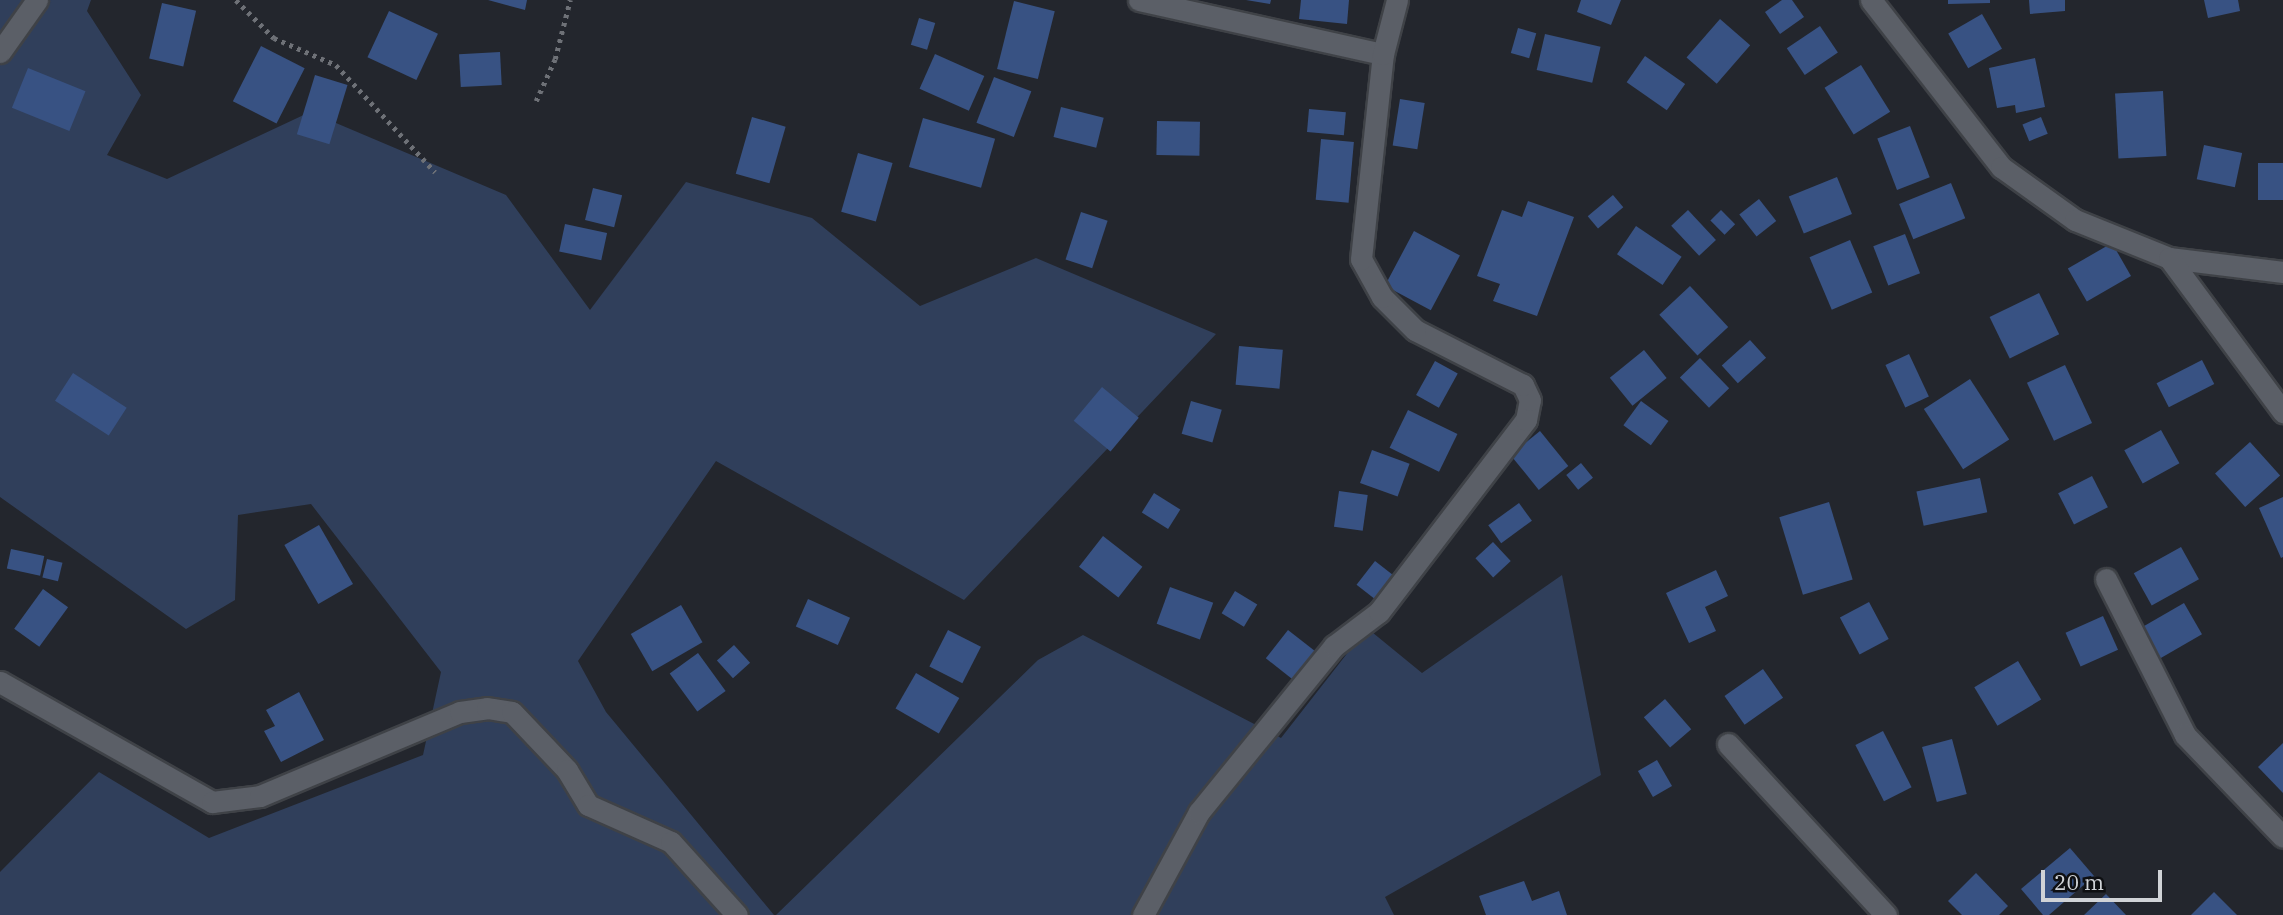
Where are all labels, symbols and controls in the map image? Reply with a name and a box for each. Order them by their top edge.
scale bar [2045,856,2166,900]
text: 20 m [2054,868,2104,896]

